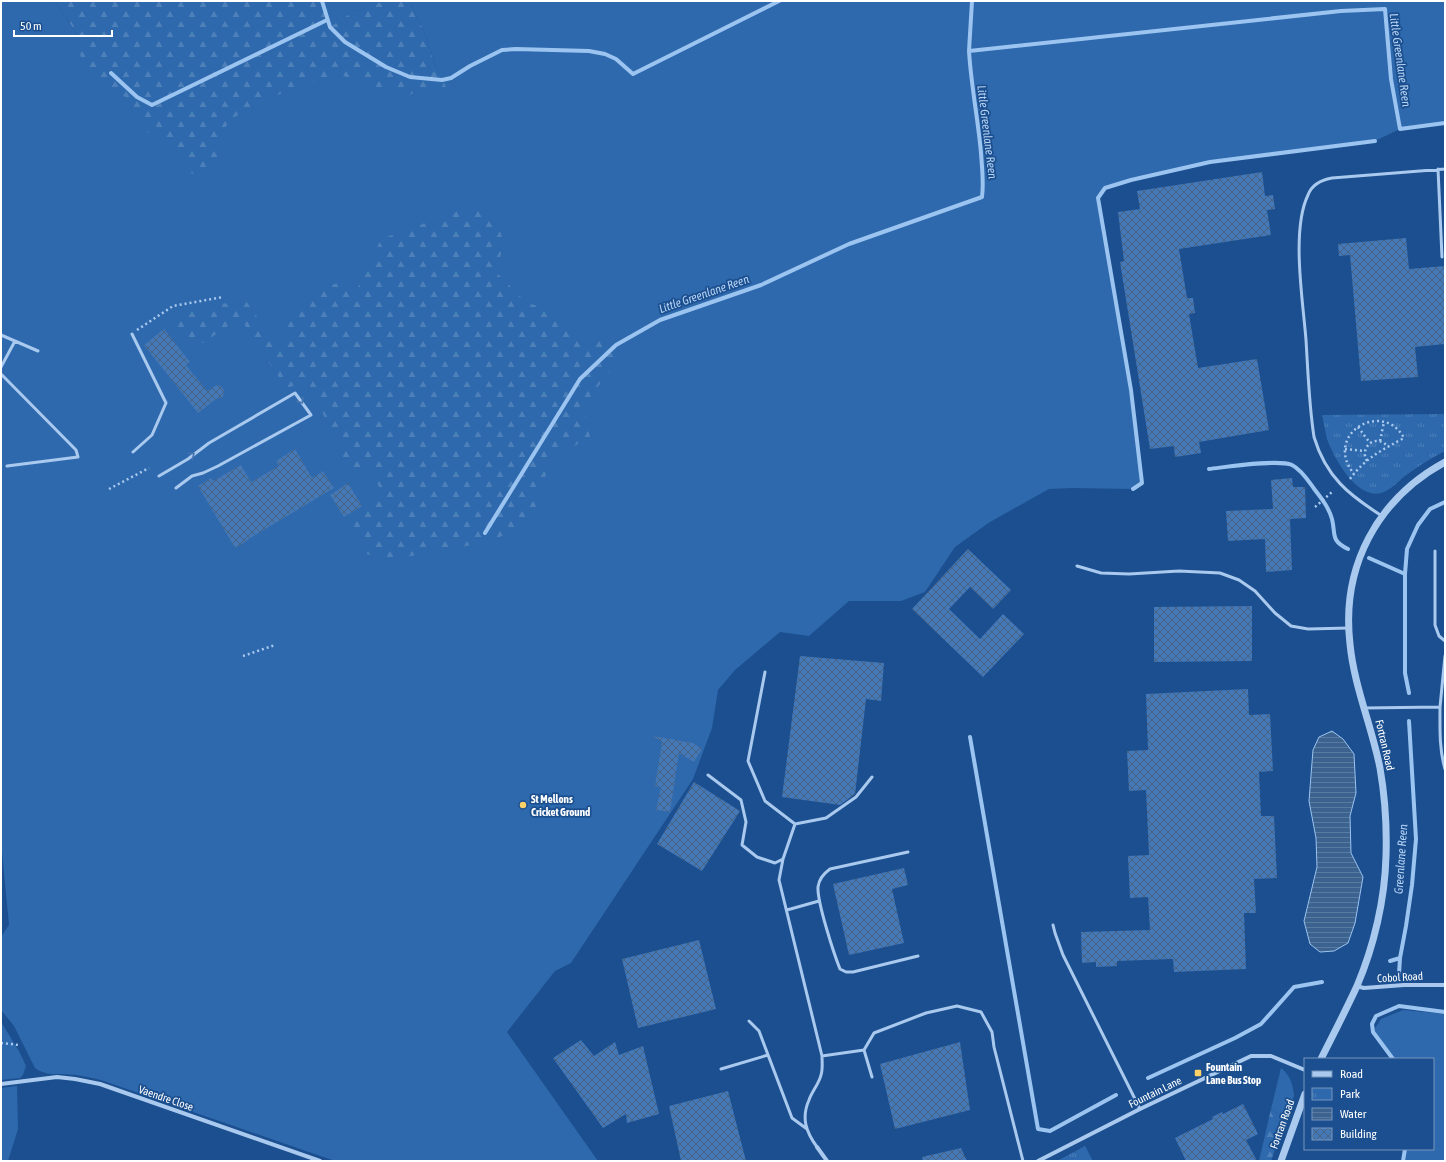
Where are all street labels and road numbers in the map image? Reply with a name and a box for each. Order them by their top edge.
street label: Fortran Road [1373,718,1397,772]
street label: Cobol Road [1377,970,1423,984]
street label: Fountain Lane [1127,1074,1183,1110]
street label: Vaendre Close [137,1083,195,1113]
street label: Fortran Road [1268,1098,1296,1150]

